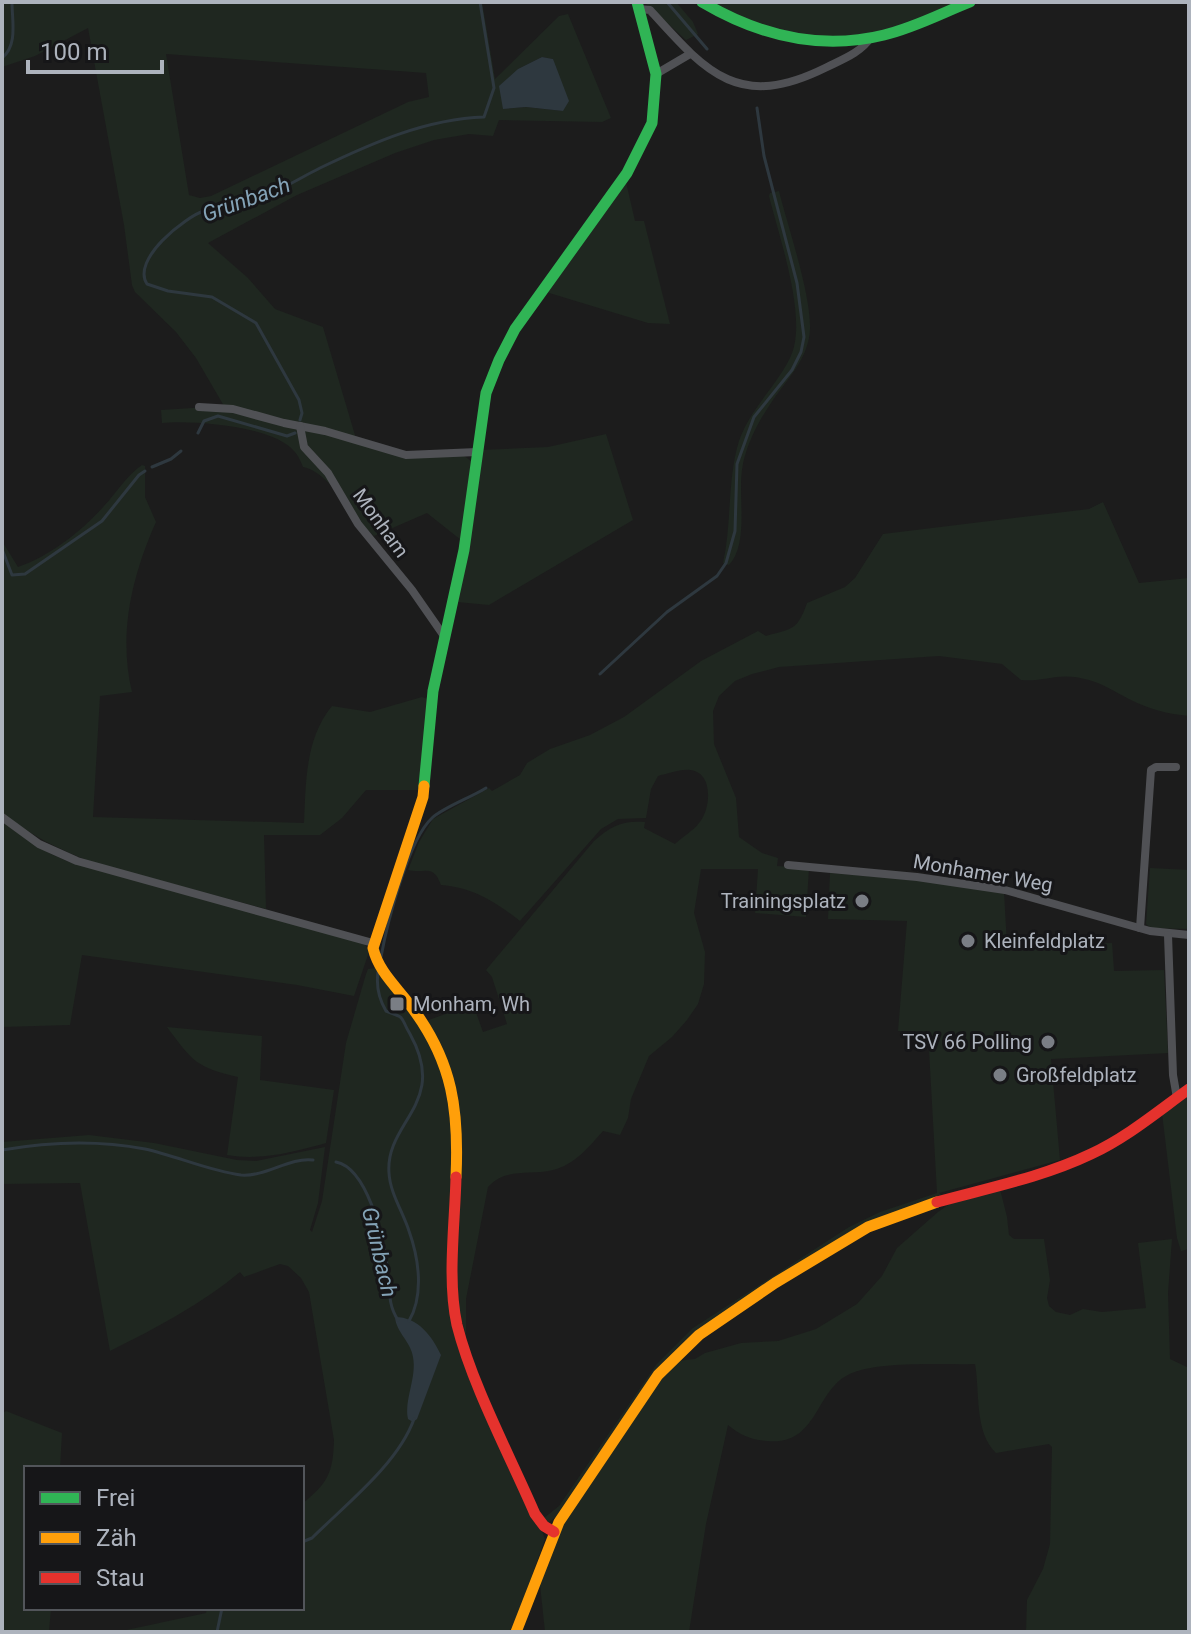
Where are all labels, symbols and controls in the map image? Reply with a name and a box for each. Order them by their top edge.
scale bar [28,24,162,74]
text: 100 m [40,38,107,66]
water label: Grünbach [199,172,294,227]
street label: Monham [348,484,414,562]
street label: Monhamer Weg [912,849,1054,897]
place label: Trainingsplatz [721,889,846,913]
marker: Trainingsplatz [853,892,871,910]
place label: Kleinfeldplatz [984,929,1105,953]
marker: Kleinfeldplatz [959,932,977,950]
place label: Monham, Wh [413,992,530,1016]
marker: Monham, Wh [388,995,406,1013]
place label: TSV 66 Polling [902,1030,1032,1054]
marker: TSV 66 Polling [1039,1033,1057,1051]
place label: Großfeldplatz [1016,1063,1136,1087]
marker: Großfeldplatz [991,1066,1009,1084]
water label: Grünbach [357,1205,402,1300]
legend [24,1466,304,1610]
text: Frei [96,1484,135,1512]
text: Zäh [96,1524,137,1552]
text: Stau [96,1564,144,1592]

